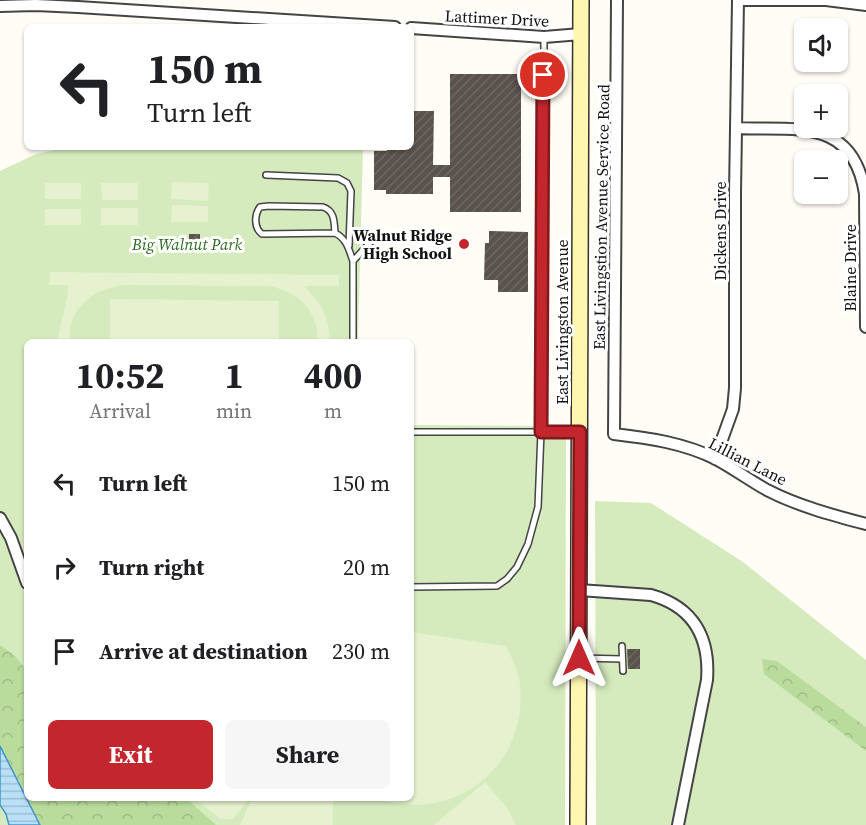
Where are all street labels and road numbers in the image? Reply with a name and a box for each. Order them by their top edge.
street label: Lattimer Drive [444,4,550,32]
street label: East Livingstion Avenue Service Road [588,84,614,350]
street label: Dickens Drive [709,181,731,281]
street label: Blaine Drive [839,224,861,312]
street label: East Livingston Avenue [551,239,573,405]
street label: Lillian Lane [705,432,791,490]

